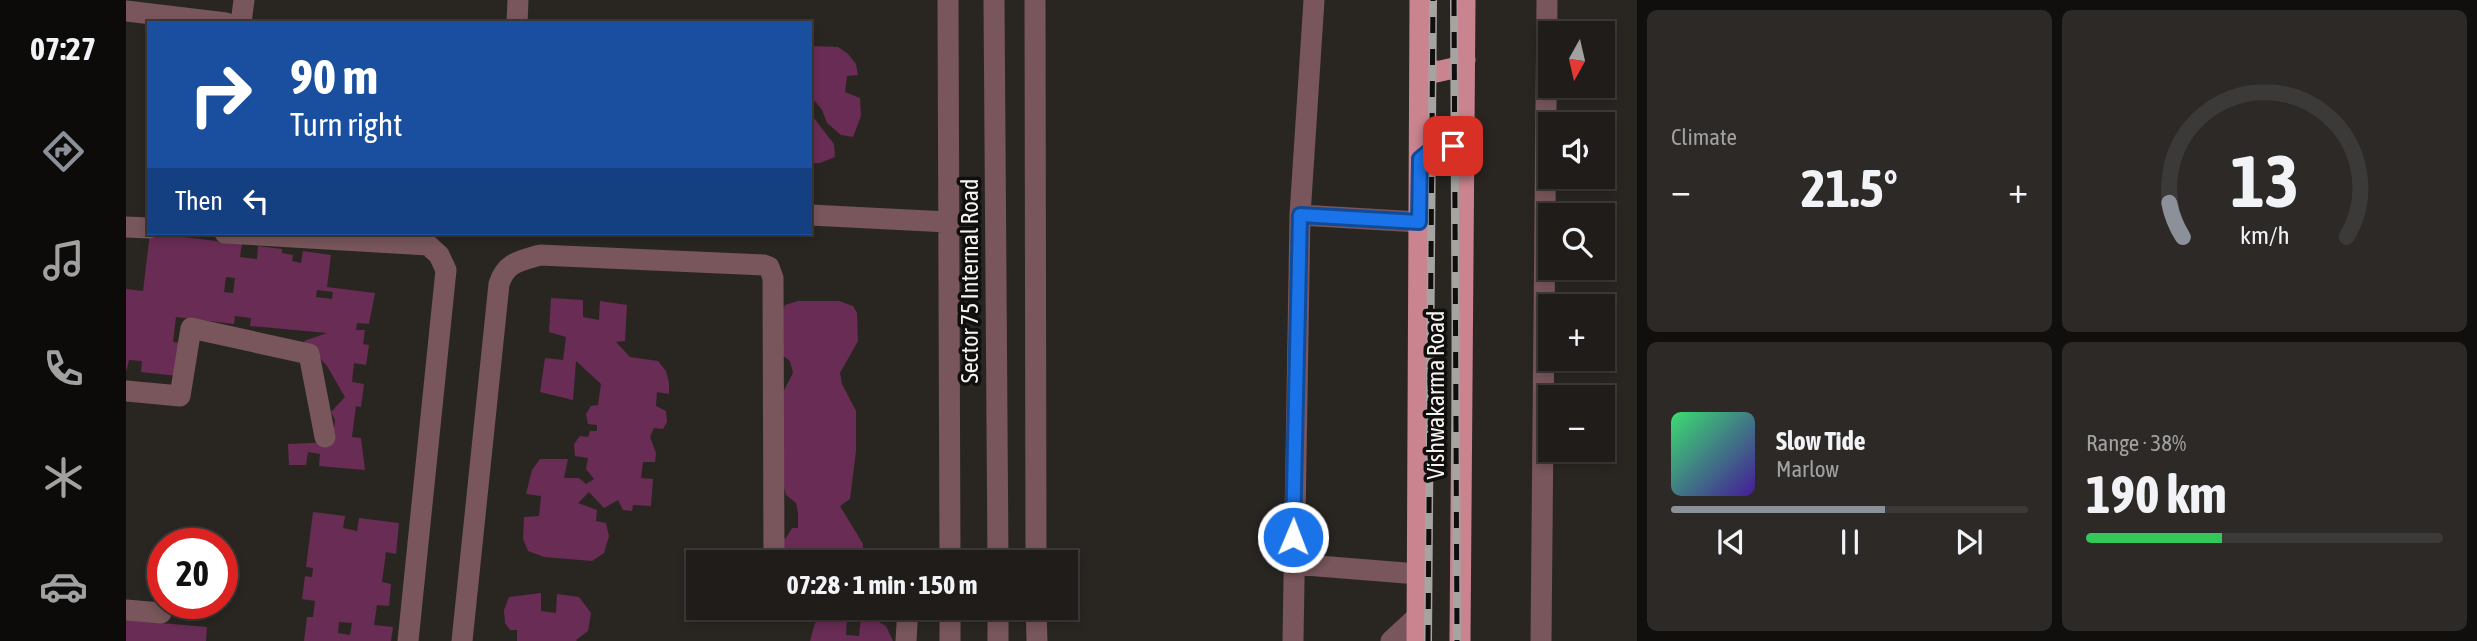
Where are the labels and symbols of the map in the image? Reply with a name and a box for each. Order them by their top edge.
north arrow [1538,21,1615,98]
pin [1423,116,1483,176]
street label: Sector 75 Internal Road [956,179,983,383]
street label: Vishwakarma Road [1422,311,1449,479]
position arrow [1256,500,1330,574]
speed limit sign: 20 [147,528,238,619]

